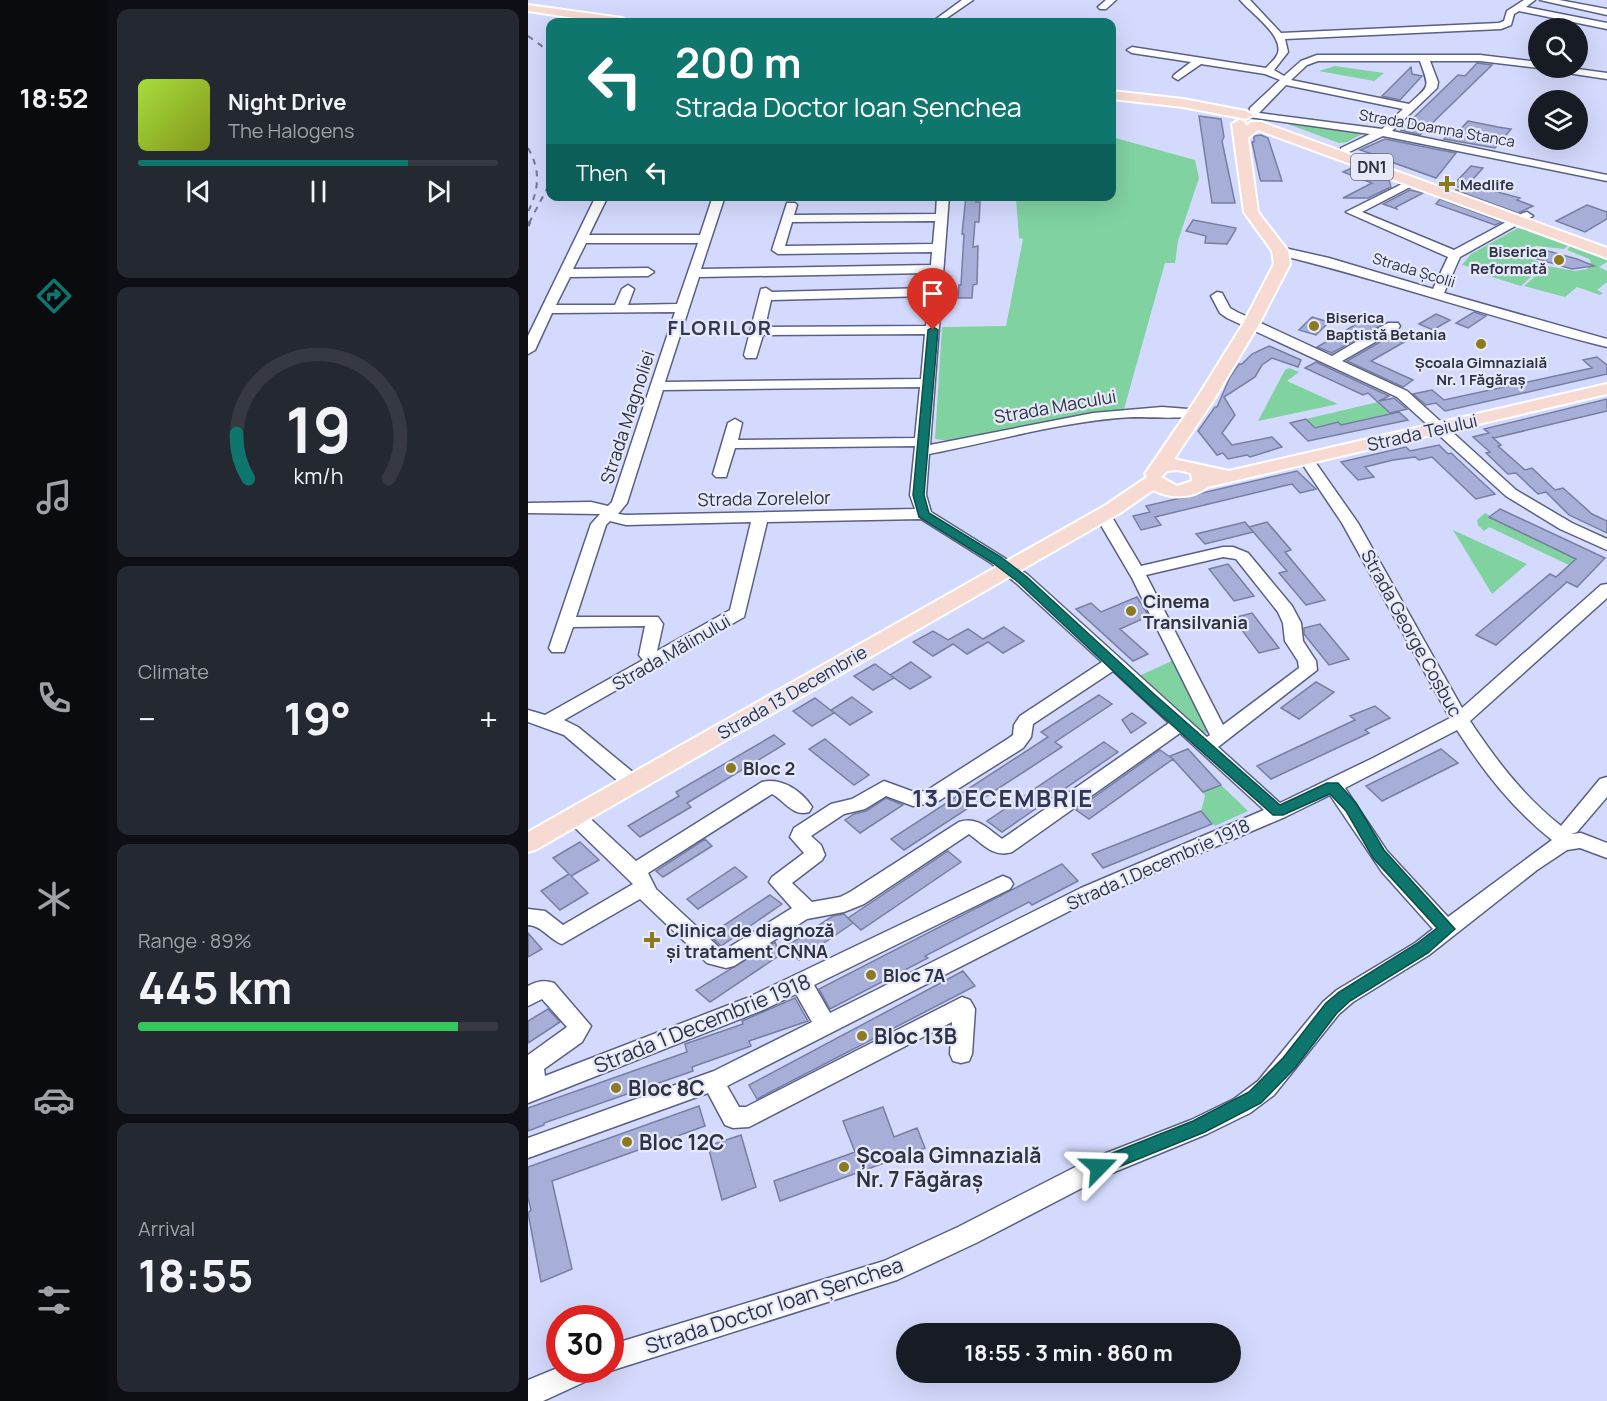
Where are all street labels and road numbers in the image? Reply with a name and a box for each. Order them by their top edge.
street label: Strada Doamna Stanca [1357,104,1517,152]
road number: DN1 [1351,154,1393,180]
street label: Strada Școlii [1370,247,1458,293]
street label: Strada Magnoliei [594,347,660,487]
street label: Strada Macului [992,383,1118,429]
street label: Strada Teiului [1364,408,1480,456]
street label: Strada Zorelelor [697,485,831,511]
street label: Strada George Coșbuc [1356,545,1468,721]
street label: Strada Mălinului [608,608,734,696]
street label: Strada 13 Decembrie [713,639,871,745]
street label: Strada 1 Decembrie 1918 [1063,813,1253,915]
street label: Strada 1 Decembrie 1918 [590,967,814,1079]
street label: Strada Doctor Ioan Șenchea [641,1250,907,1360]

